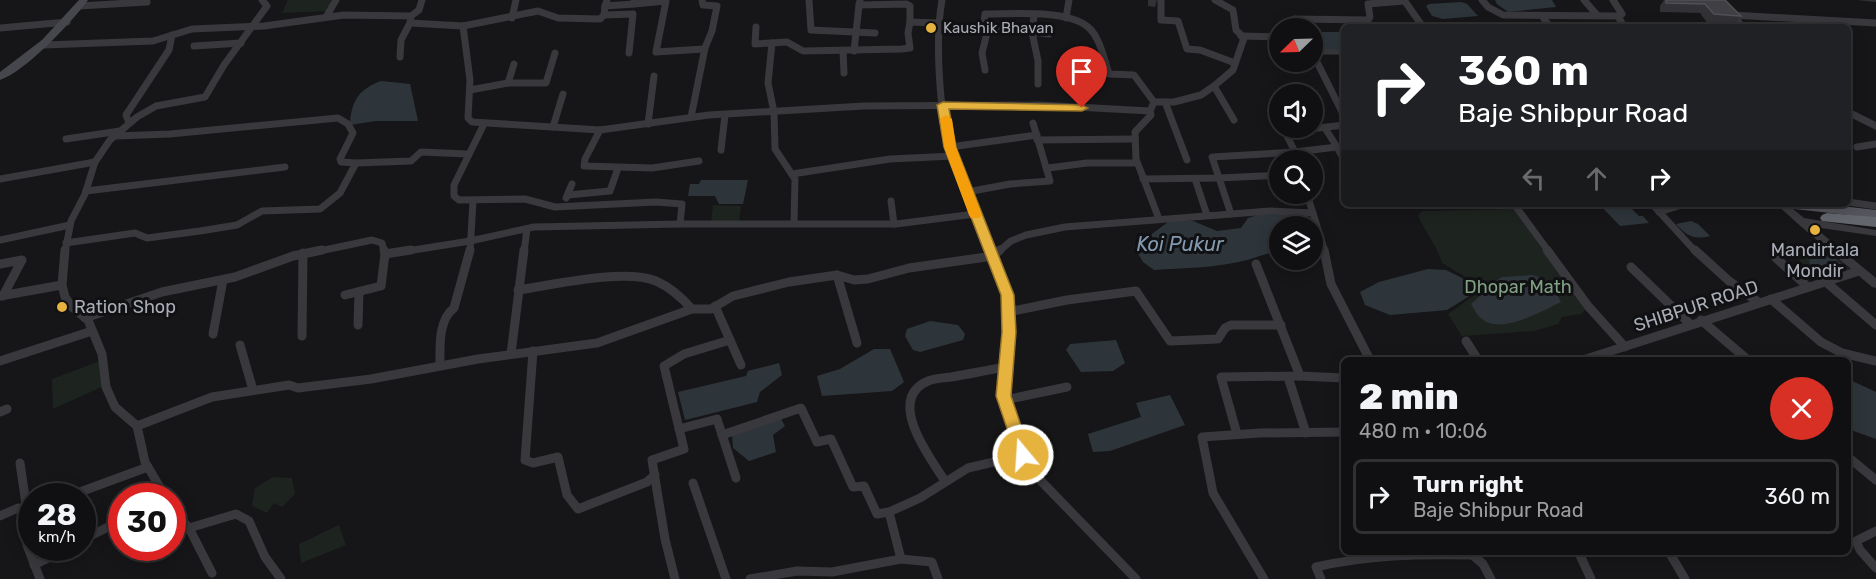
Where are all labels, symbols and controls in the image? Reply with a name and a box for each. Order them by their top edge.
north arrow [1269,18,1323,72]
map controls [1269,18,1323,270]
place label: Kaushik Bhavan [943,19,1054,37]
marker: Kaushik Bhavan [924,21,938,35]
pin [1056,46,1107,108]
text: 360 m [1458,46,1589,96]
icon: right [1359,48,1437,126]
icon: arrive [1065,55,1098,88]
button: sound [1269,84,1323,138]
text: Baje Shibpur Road [1458,97,1688,129]
button: search [1269,150,1323,204]
icon: left [1517,162,1550,195]
icon: ahead [1580,162,1613,195]
icon: right [1643,162,1676,195]
button: layers [1269,216,1323,270]
marker: Mandirtala Mondir [1808,223,1822,237]
water label: Koi Pukur [1136,232,1225,256]
place label: Mandirtala Mondir [1771,239,1859,282]
park label: Dhopar Math [1464,276,1572,298]
street label: SHIBPUR ROAD [1631,276,1761,336]
place label: Ration Shop [74,296,176,318]
marker: Ration Shop [55,300,69,314]
text: 2 min [1359,375,1459,418]
button: close [1770,377,1833,440]
text: 480 m · 10:06 [1359,419,1487,443]
position arrow [991,423,1055,487]
text: Turn right [1413,471,1523,498]
icon: right [1362,480,1395,513]
speed limit sign: 30 [108,483,186,561]
text: 360 m [1765,483,1830,510]
text: 28 [37,497,77,533]
text: Baje Shibpur Road [1413,498,1584,522]
text: km/h [38,528,76,546]

